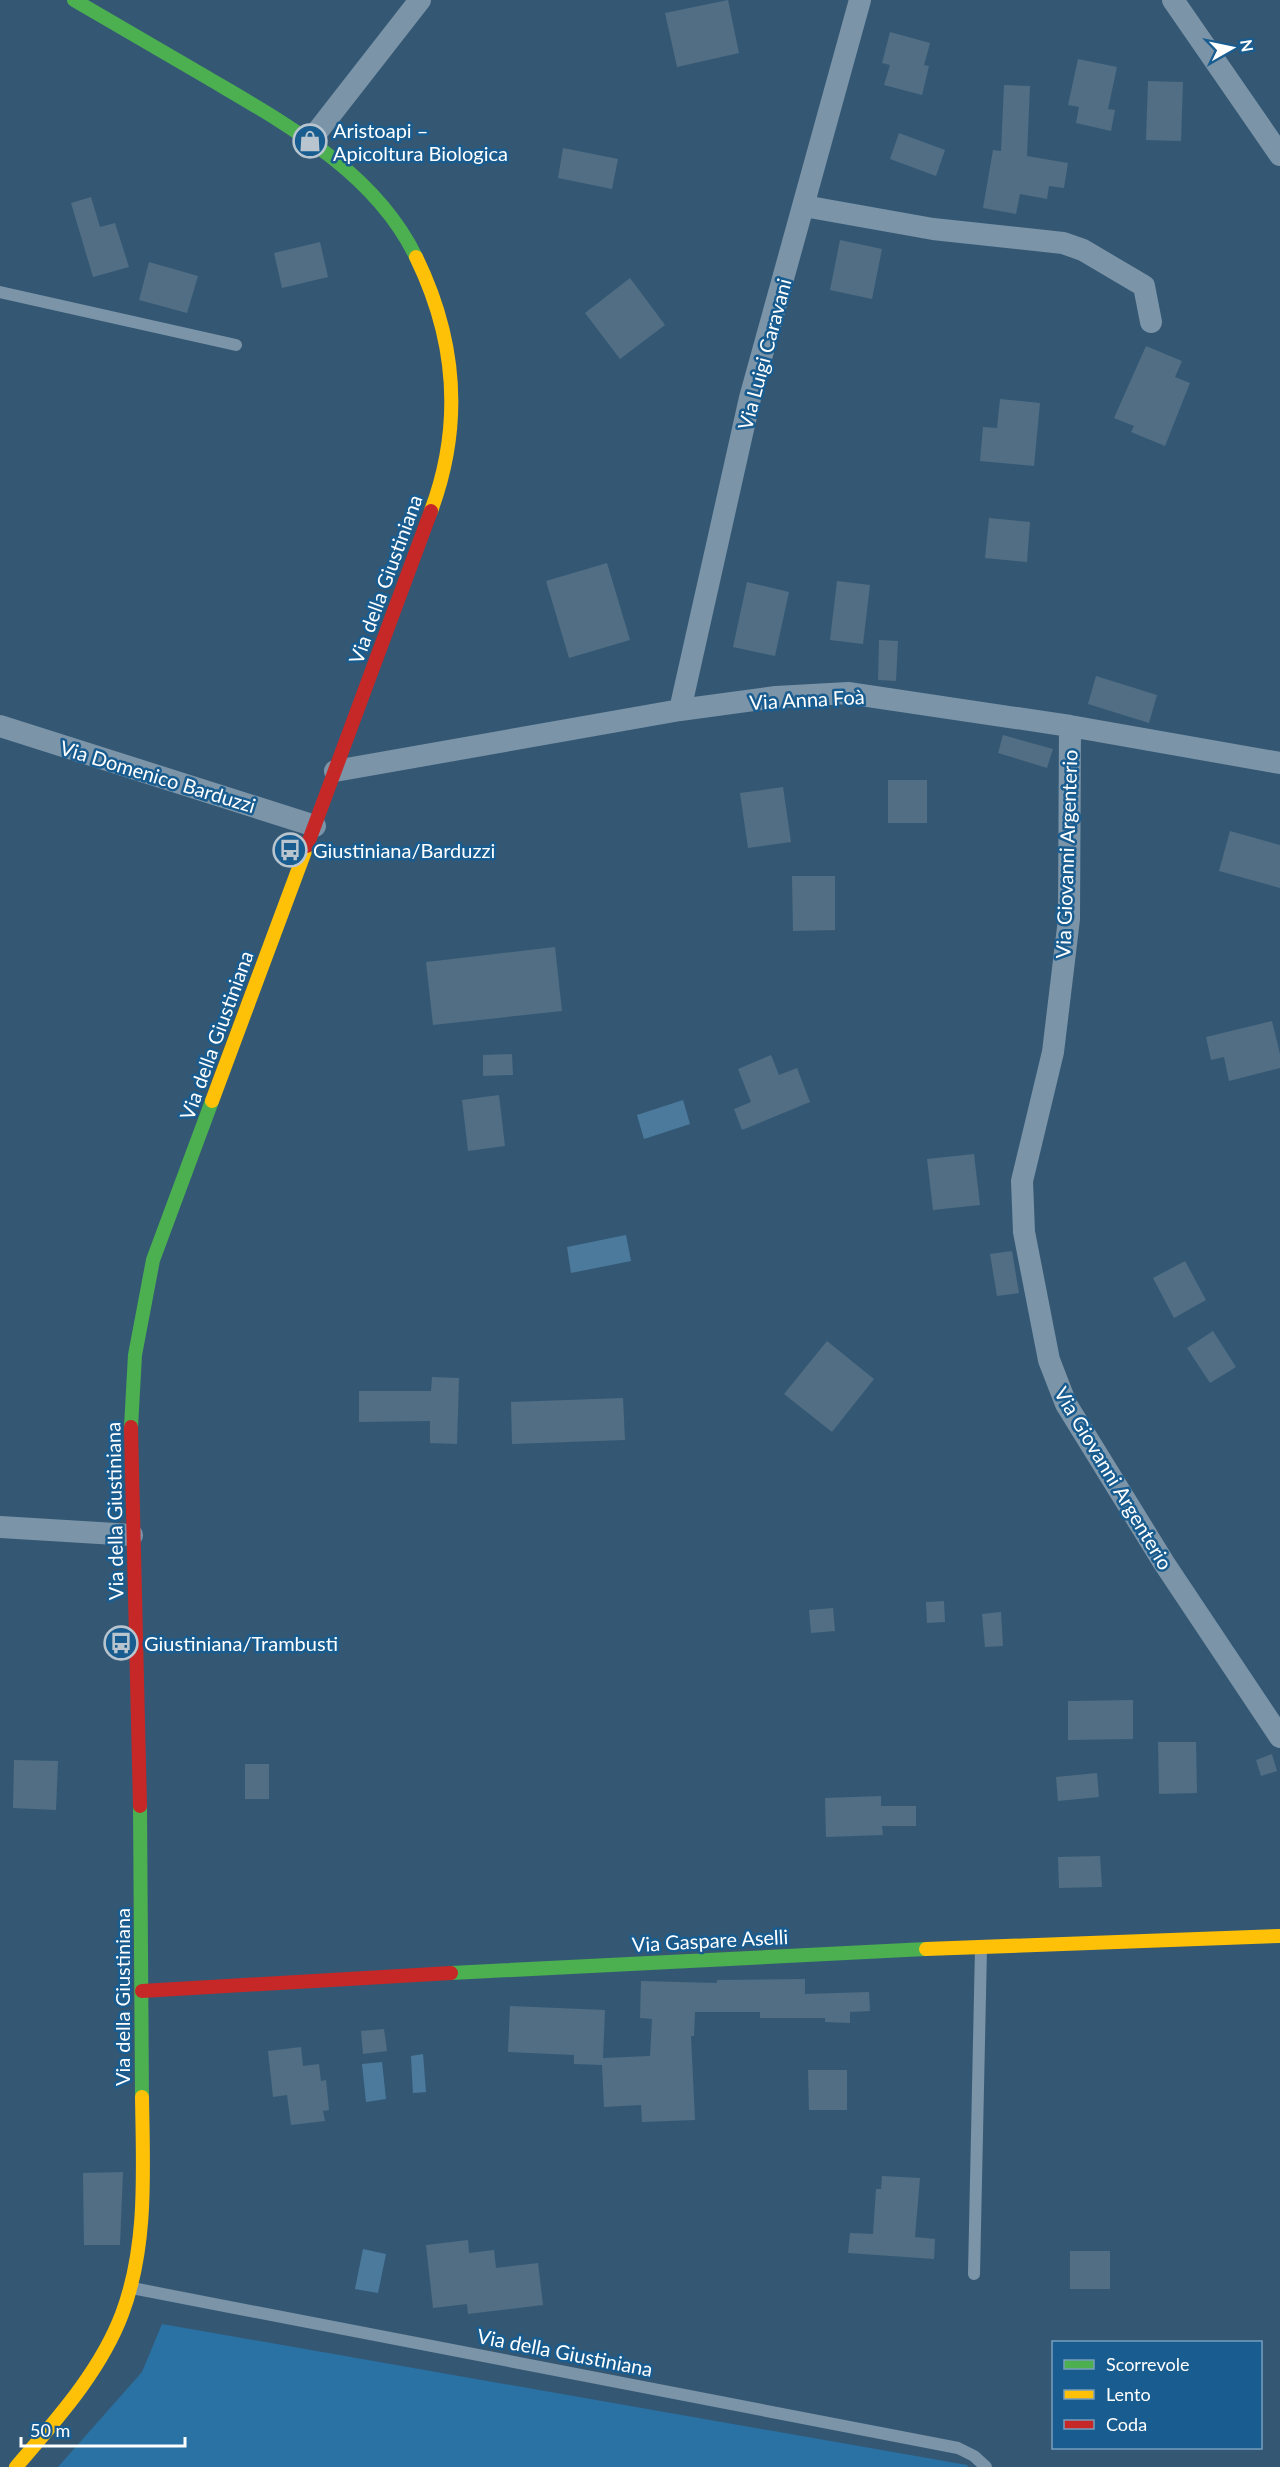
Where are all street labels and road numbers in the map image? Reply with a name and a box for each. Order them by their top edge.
street label: Via Luigi Caravani [732,276,796,432]
street label: Via della Giustiniana [343,491,427,667]
street label: Via Anna Foà [749,684,865,714]
street label: Via Domenico Barduzzi [57,735,259,817]
street label: Via Giovanni Argenterio [1050,749,1082,959]
street label: Via della Giustiniana [174,947,258,1123]
street label: Via Giovanni Argenterio [1050,1382,1178,1574]
street label: Via della Giustiniana [100,1422,128,1600]
street label: Via della Giustiniana [110,1908,134,2086]
street label: Via Gaspare Aselli [631,1924,789,1956]
street label: Via della Giustiniana [475,2323,655,2381]

